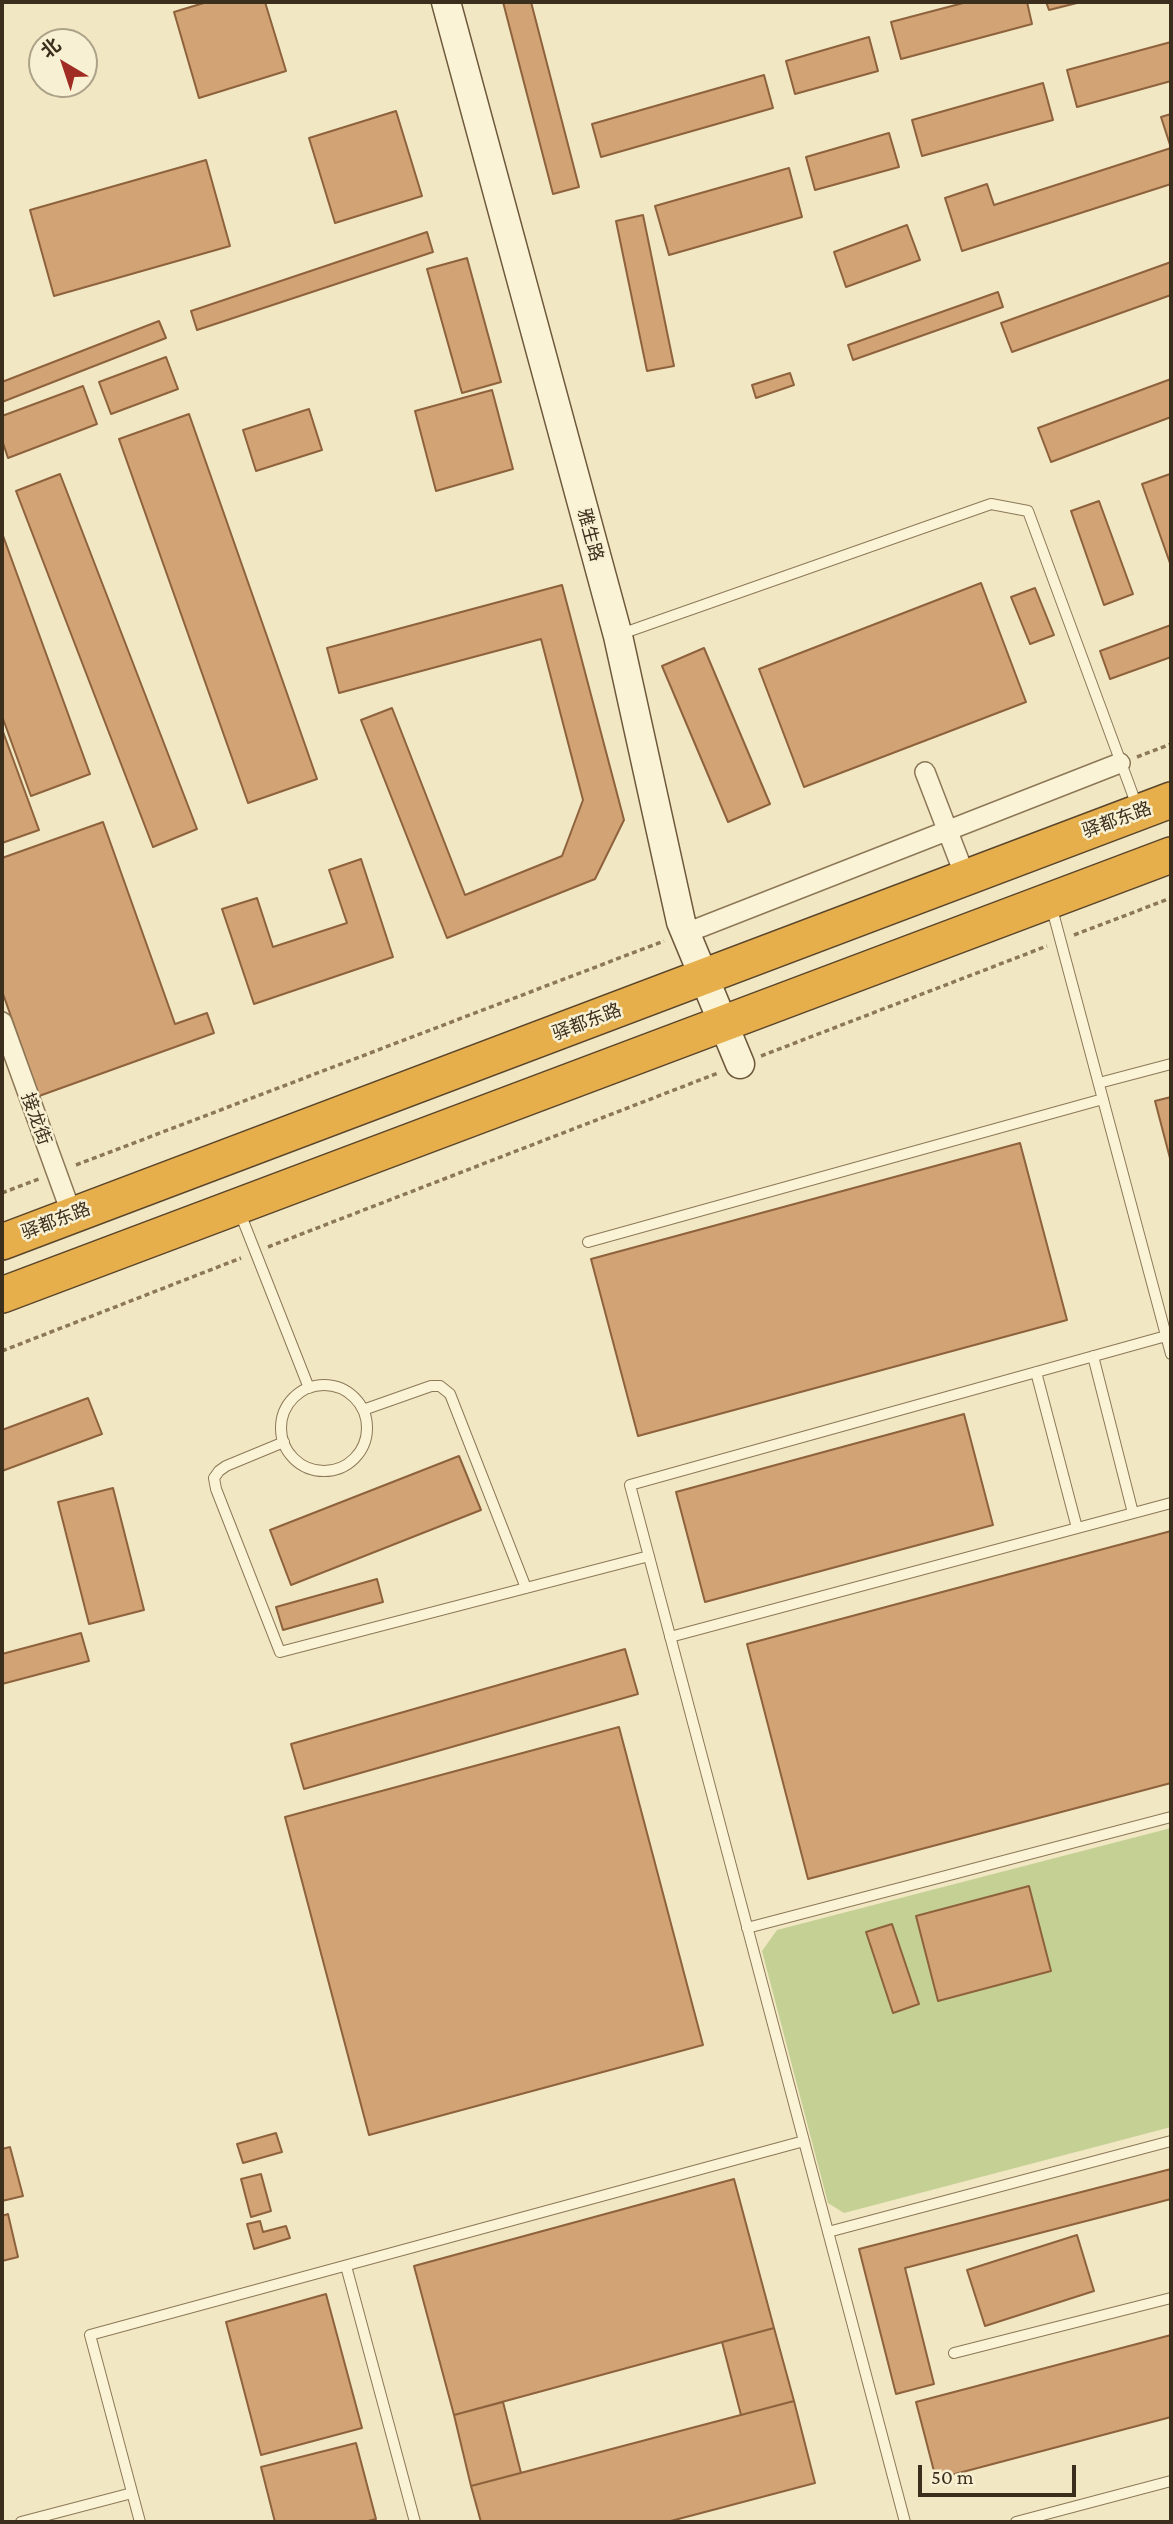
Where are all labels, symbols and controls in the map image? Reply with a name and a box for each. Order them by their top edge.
north arrow [28,28,98,98]
text: 北 [37,34,65,62]
street label: 雅生路 [573,506,607,564]
street label: 驿都东路 [1079,798,1155,842]
street label: 驿都东路 [550,999,624,1045]
street label: 接龙街 [17,1090,55,1148]
street label: 驿都东路 [19,1198,93,1244]
scale bar [921,2450,1078,2494]
text: 50 m [931,2465,974,2489]

